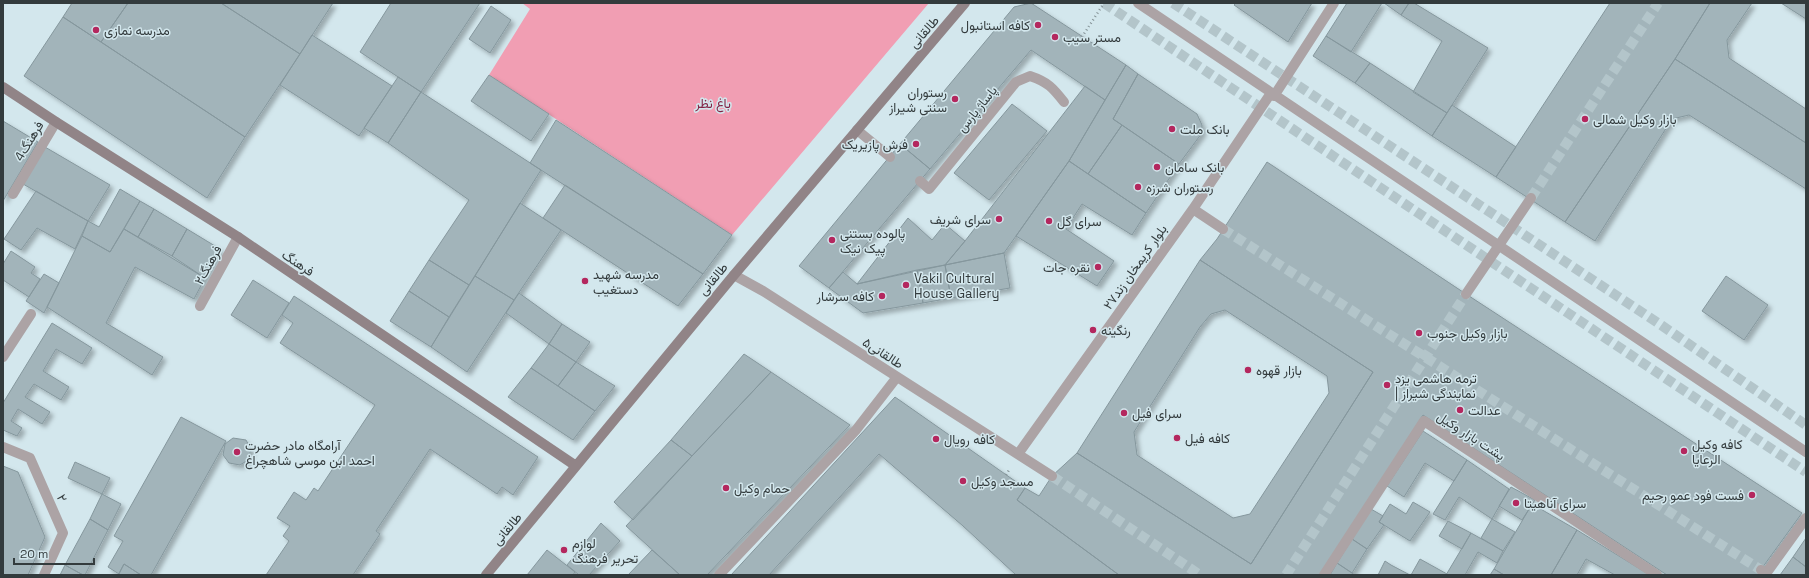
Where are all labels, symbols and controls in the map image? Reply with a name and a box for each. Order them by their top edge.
street label: طالقانی [905,12,943,52]
place label: کافه استانبول [961,17,1030,34]
marker: کافه استانبول [1033,20,1043,30]
place label: مدرسه نمازی [104,22,170,39]
marker: مدرسه نمازی [91,25,101,35]
place label: مستر سیب [1063,29,1121,46]
marker: مستر سیب [1050,32,1060,42]
street label: پاساژ پارس [953,82,1002,136]
place label: رستوران سنتی شیراز [888,84,947,116]
marker: رستوران سنتی شیراز [950,94,960,104]
park label: باغ نظر [694,95,731,113]
place label: بازار وکیل شمالی [1593,111,1677,128]
marker: بازار وکیل شمالی [1580,114,1590,124]
street label: فرهنگ4 [10,118,48,164]
place label: بانک ملت [1180,121,1230,138]
marker: بانک ملت [1167,124,1177,134]
place label: فرش پازیریک [842,136,908,154]
marker: فرش پازیریک [911,139,921,149]
place label: بانک سامان [1165,159,1224,176]
marker: بانک سامان [1152,162,1162,172]
place label: رستوران شرزه [1146,179,1213,196]
marker: رستوران شرزه [1133,182,1143,192]
place label: سرای شریف [930,211,991,228]
place label: سرای گل [1057,213,1101,230]
marker: سرای شریف [994,214,1004,224]
marker: سرای گل [1044,216,1054,226]
street label: بلوار کریمخان زند۲۷ [1099,221,1171,313]
place label: پالوده بستنی پیک نیک [840,225,905,258]
marker: پالوده بستنی پیک نیک [827,235,837,245]
street label: فرهنگ۲ [190,242,226,288]
street label: فرهنگ [278,246,318,280]
street label: طالقانی [694,259,732,299]
place label: نقره جات [1043,259,1090,276]
marker: نقره جات [1093,262,1103,272]
place label: مدرسه شهید دستغیب [593,266,659,298]
place label: Vakil Cultural House Gallery [914,270,999,302]
marker: مدرسه شهید دستغیب [580,276,590,286]
marker: Vakil Cultural House Gallery [901,280,911,290]
place label: کافه سرشار [815,288,874,305]
marker: کافه سرشار [877,291,887,301]
place label: رنگینه [1101,322,1131,339]
marker: رنگینه [1088,325,1098,335]
place label: بازار وکیل جنوب [1427,325,1508,342]
marker: بازار وکیل جنوب [1414,328,1424,338]
street label: طالقانی۵ [859,334,907,372]
place label: بازار قهوه [1256,362,1302,379]
marker: بازار قهوه [1243,365,1253,375]
place label: ترمه هاشمی یزد | نمایندگی شیراز [1395,370,1477,402]
marker: ترمه هاشمی یزد | نمایندگی شیراز [1382,380,1392,390]
place label: عدالت [1468,402,1501,419]
place label: سرای فیل [1132,405,1182,422]
marker: عدالت [1455,405,1465,415]
marker: سرای فیل [1119,408,1129,418]
street label: پشت بازار وکیل [1433,408,1508,465]
place label: کافه فیل [1185,430,1230,447]
place label: کافه رویال [944,431,995,448]
marker: کافه فیل [1172,433,1182,443]
marker: کافه رویال [931,434,941,444]
place label: کافه وکیل الرعایا [1692,436,1743,468]
place label: آرامگاه مادر حضرت احمد ابن موسی شاهچراغ [245,437,375,470]
marker: کافه وکیل الرعایا [1679,446,1689,456]
marker: آرامگاه مادر حضرت احمد ابن موسی شاهچراغ [232,447,242,457]
place label: مسجد وکیل [971,473,1034,490]
marker: مسجد وکیل [958,476,968,486]
place label: حمام وکیل [734,480,790,497]
marker: حمام وکیل [721,483,731,493]
place label: فست فود عمو رحیم [1642,487,1744,504]
marker: فست فود عمو رحیم [1747,490,1757,500]
street label: ۲ [53,491,71,505]
place label: سرای آناهیتا [1524,495,1586,512]
marker: سرای آناهیتا [1511,498,1521,508]
street label: طالقانی [488,509,526,549]
place label: لوازم تحریر فرهنگ [572,535,638,567]
scale bar [14,540,94,566]
marker: لوازم تحریر فرهنگ [559,545,569,555]
text: 20 m [20,546,48,562]

